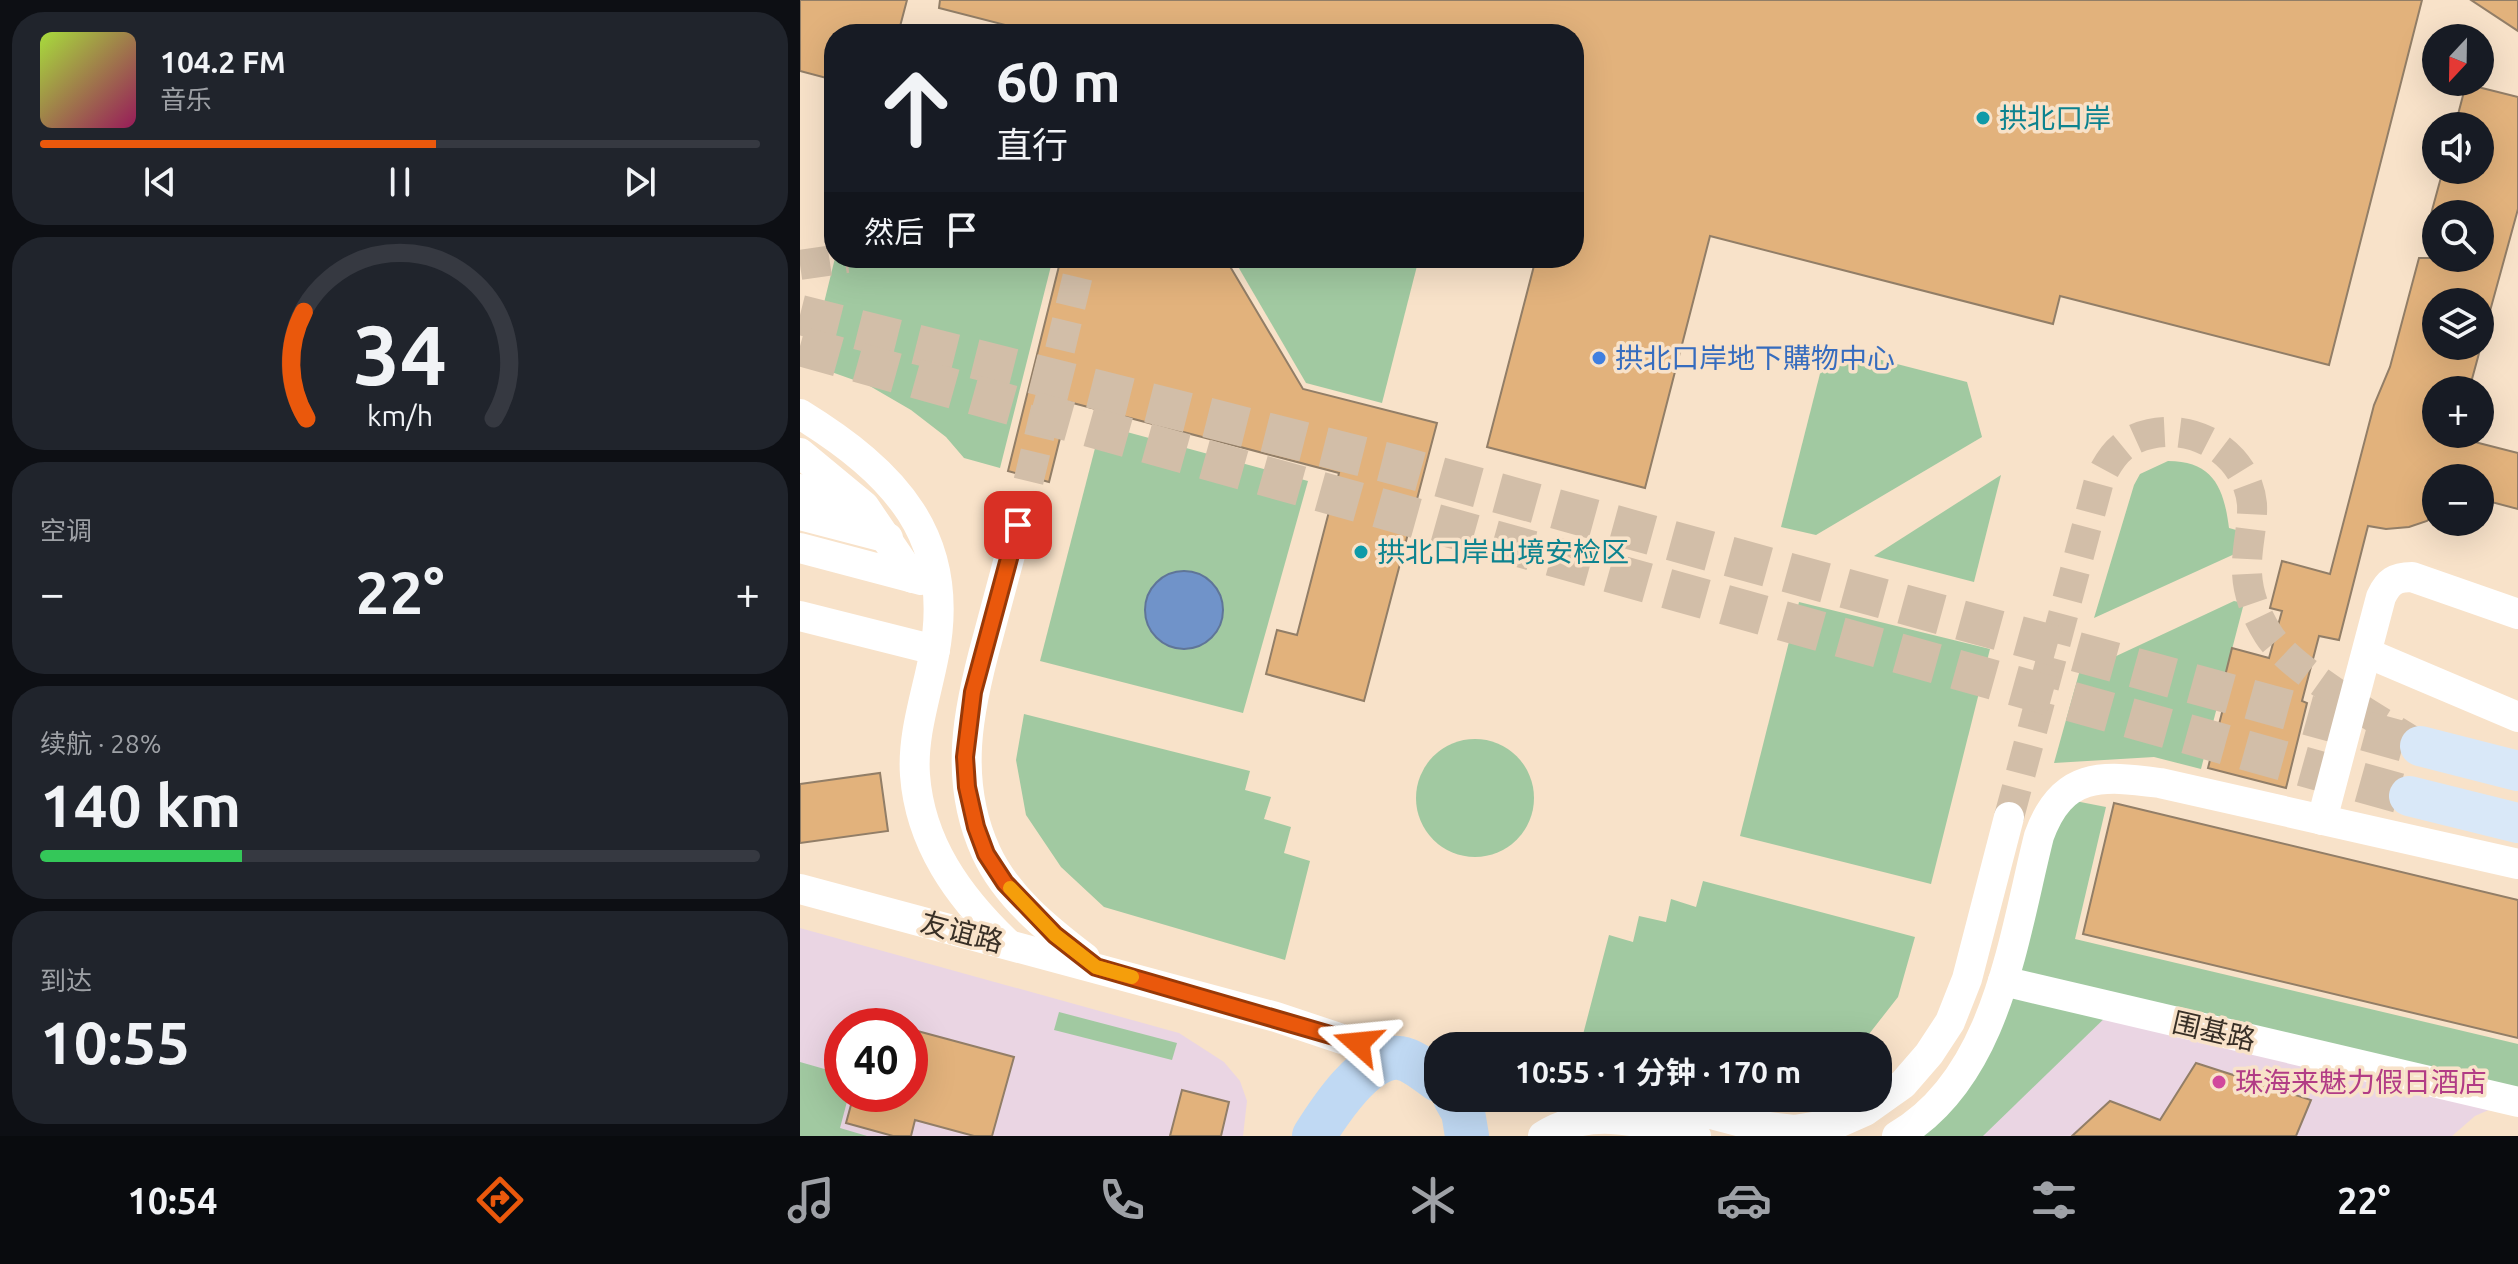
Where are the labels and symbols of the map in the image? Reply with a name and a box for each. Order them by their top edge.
north arrow [2422,24,2494,96]
place label: 拱北口岸 [1999,102,2111,133]
marker: 拱北口岸 [1974,109,1992,127]
place label: 拱北口岸地下購物中心 [1615,342,1895,373]
marker: 拱北口岸地下購物中心 [1590,349,1608,367]
pin [984,491,1052,559]
place label: 拱北口岸出境安检区 [1377,536,1629,567]
marker: 拱北口岸出境安检区 [1352,543,1370,561]
street label: 友谊路 [918,906,1007,957]
position arrow [1316,1001,1400,1085]
street label: 围基路 [2170,1006,2259,1055]
speed limit sign: 40 [824,1008,928,1112]
place label: 珠海来魅力假日酒店 [2235,1066,2487,1097]
marker: 珠海来魅力假日酒店 [2210,1073,2228,1091]

